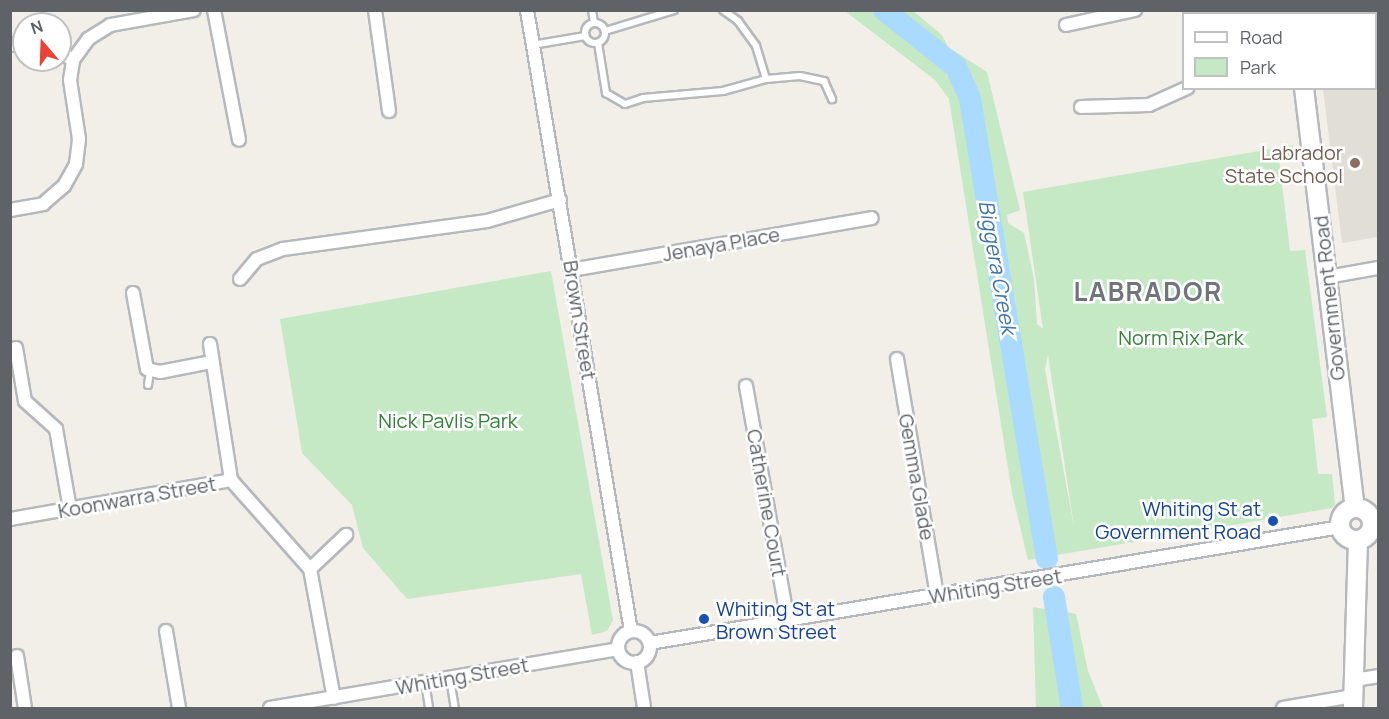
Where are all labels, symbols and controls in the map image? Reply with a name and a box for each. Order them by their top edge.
north arrow [12,12,72,72]
legend [1182,12,1377,90]
text: N [28,15,46,39]
text: Road [1240,25,1283,49]
text: Park [1240,55,1276,79]
place label: Labrador State School [1225,140,1343,187]
marker: Labrador State School [1348,156,1362,170]
water label: Biggera Creek [974,198,1022,336]
street label: Government Road [1308,214,1350,382]
street label: Jenaya Place [661,222,781,266]
street label: Brown Street [559,259,601,381]
district label: LABRADOR [1073,276,1223,308]
park label: Norm Rix Park [1118,325,1244,349]
park label: Nick Pavlis Park [378,408,518,432]
street label: Gemma Glade [894,412,940,542]
street label: Catherine Court [742,427,792,579]
street label: Koonwarra Street [56,471,218,523]
place label: Whiting St at Government Road [1095,497,1261,544]
marker: Whiting St at Government Road [1266,514,1280,528]
street label: Whiting Street [927,564,1063,608]
place label: Whiting St at Brown Street [716,596,837,643]
marker: Whiting St at Brown Street [697,612,711,626]
street label: Whiting Street [394,653,530,699]

